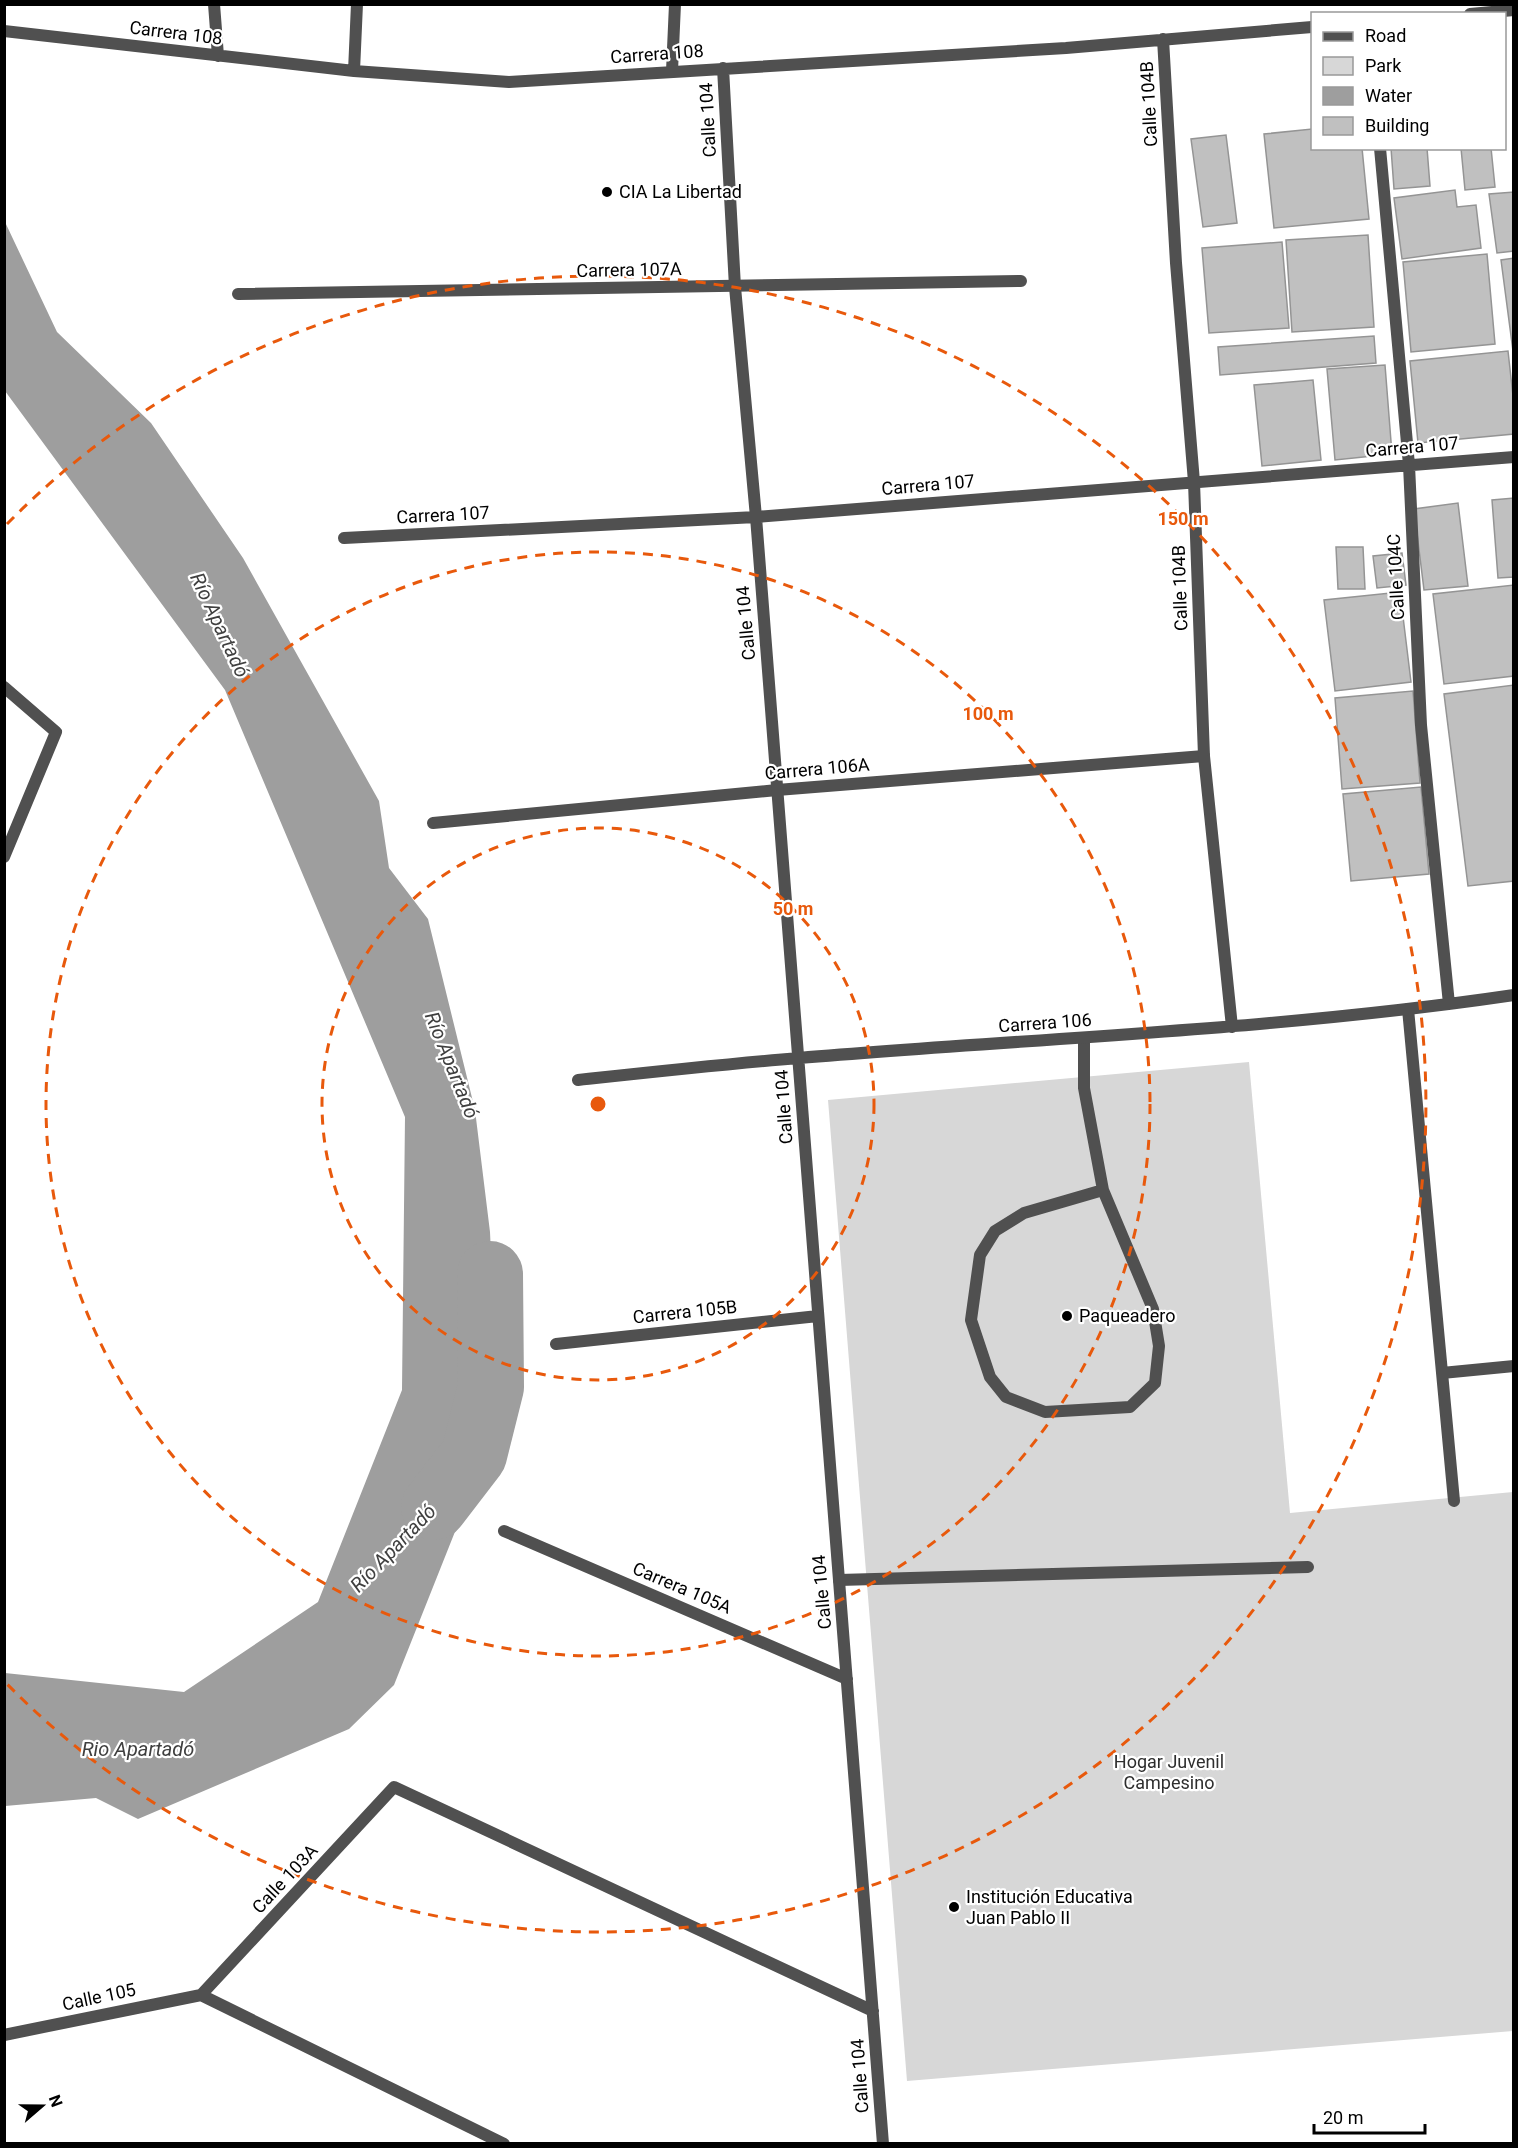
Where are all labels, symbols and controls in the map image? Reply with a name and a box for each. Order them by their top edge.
legend [1311,12,1506,150]
street label: Carrera 108 [128,16,224,49]
text: Road [1365,25,1406,46]
street label: Carrera 108 [610,40,704,67]
text: Park [1365,55,1402,76]
street label: Calle 104B [1136,61,1161,147]
street label: Calle 104 [695,82,720,158]
text: Water [1365,85,1412,106]
text: Building [1365,115,1429,136]
place label: CIA La Libertad [619,181,742,202]
marker: CIA La Libertad [600,185,614,199]
street label: Carrera 107A [576,258,682,281]
street label: Carrera 107 [1365,432,1459,461]
street label: Carrera 107 [881,470,975,499]
street label: Carrera 107 [396,502,490,527]
text: 150 m [1157,508,1209,529]
street label: Calle 104C [1383,533,1408,621]
street label: Calle 104B [1168,545,1191,631]
water label: Río Apartadó [185,569,255,681]
street label: Calle 104 [732,585,759,661]
text: 100 m [962,703,1014,724]
street label: Carrera 106A [764,753,871,784]
text: 50 m [773,898,813,919]
water label: Río Apartadó [420,1008,484,1122]
street label: Carrera 106 [998,1009,1092,1036]
street label: Calle 104 [770,1069,797,1145]
centre of rings [588,1094,608,1114]
street label: Carrera 105B [632,1296,738,1327]
place label: Paqueadero [1079,1305,1175,1326]
marker: Paqueadero [1060,1309,1074,1323]
water label: Río Apartadó [345,1499,441,1597]
street label: Calle 104 [808,1554,835,1630]
street label: Carrera 105A [630,1557,735,1618]
water label: Rio Apartadó [82,1737,194,1761]
park label: Hogar Juvenil Campesino [1114,1751,1224,1793]
street label: Calle 103A [248,1840,322,1917]
place label: Institución Educativa Juan Pablo II [966,1886,1133,1928]
marker: Institución Educativa Juan Pablo II [947,1900,961,1914]
street label: Calle 105 [60,1978,138,2015]
street label: Calle 104 [846,2038,873,2114]
north arrow [12,2076,72,2136]
text: N [45,2092,66,2110]
scale bar [1314,2097,1425,2135]
text: 20 m [1323,2107,1363,2128]

